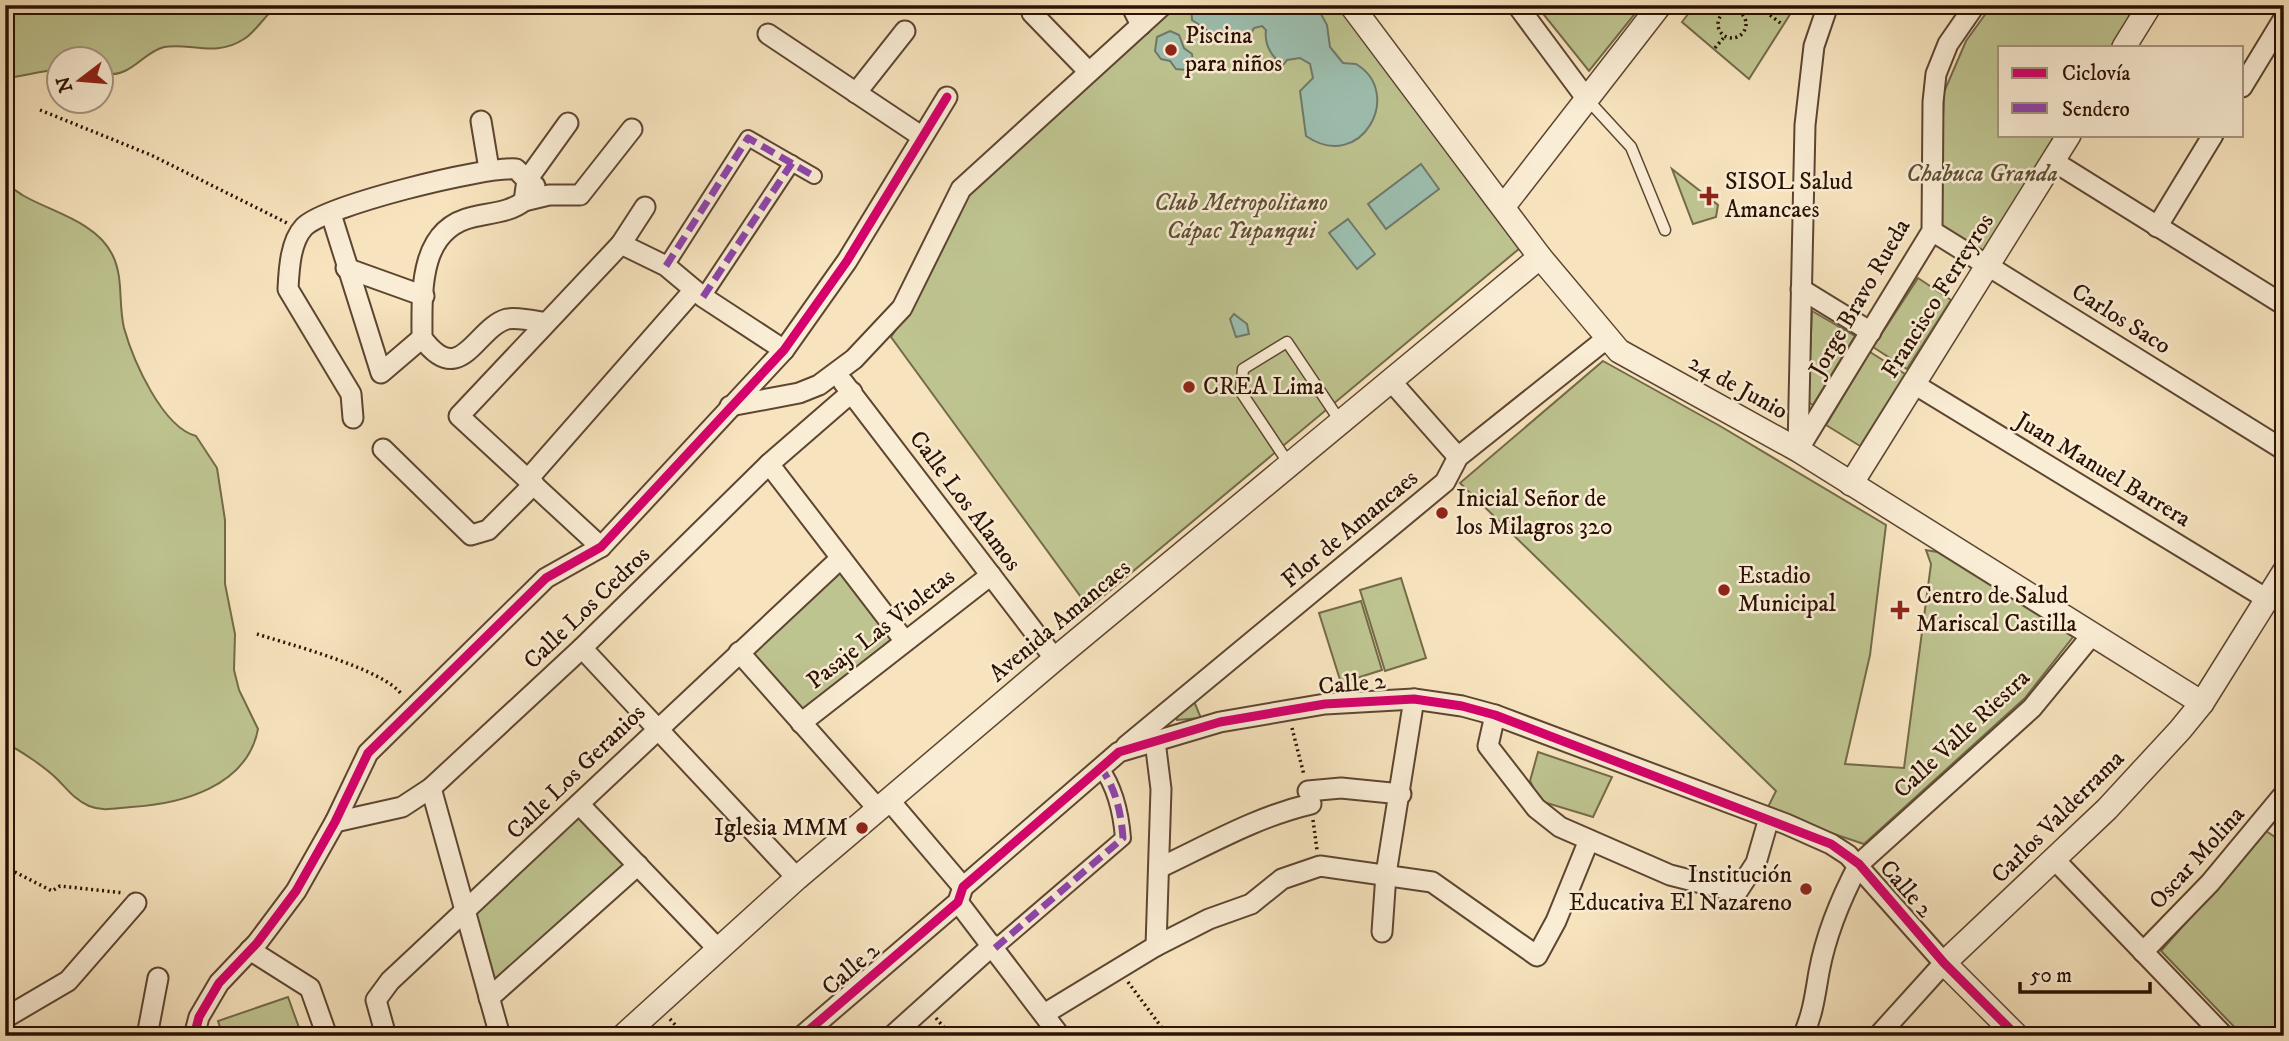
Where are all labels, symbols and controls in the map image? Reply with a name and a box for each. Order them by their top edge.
place label: Piscina para niños [1184,21,1282,79]
marker: Piscina para niños [1163,42,1179,58]
north arrow [46,46,116,116]
legend [1998,46,2244,136]
text: Ciclovía [2062,61,2130,87]
text: N [52,73,78,95]
text: Sendero [2062,97,2130,123]
park label: Chabuca Granda [1906,159,2058,189]
place label: SISOL Salud Amancaes [1725,167,1853,225]
marker: SISOL Salud Amancaes [1699,186,1719,206]
park label: Club Metropolitano Cápac Yupanqui [1154,188,1328,246]
street label: Francisco Ferreyros [1875,208,2001,384]
street label: Jorge Bravo Rueda [1802,213,1918,384]
street label: Carlos Saco [2066,277,2176,361]
street label: 24 de Junio [1683,347,1793,427]
place label: CREA Lima [1203,372,1325,402]
marker: CREA Lima [1181,379,1197,395]
street label: Juan Manuel Barrera [2008,405,2197,535]
street label: Calle Los Alamos [902,425,1028,577]
street label: Flor de Amancaes [1276,463,1424,595]
place label: Inicial Señor de los Milagros 320 [1456,484,1613,542]
marker: Inicial Señor de los Milagros 320 [1434,505,1450,521]
street label: Calle Los Cedros [518,540,656,676]
street label: Avenida Amancaes [983,553,1137,689]
place label: Estadio Municipal [1738,561,1837,619]
street label: Pasaje Las Violetas [801,562,961,696]
place label: Centro de Salud Mariscal Castilla [1916,581,2078,639]
marker: Estadio Municipal [1716,582,1732,598]
marker: Centro de Salud Mariscal Castilla [1890,600,1910,620]
street label: Calle Valle Riestra [1887,663,2037,805]
street label: Calle 2 [1317,666,1387,702]
street label: Calle Los Geranios [500,698,652,846]
street label: Carlos Valderrama [1985,744,2131,890]
street label: Oscar Molina [2143,799,2252,916]
place label: Iglesia MMM [714,813,848,843]
marker: Iglesia MMM [854,820,870,836]
street label: Calle 2 [1873,854,1940,924]
place label: Institución Educativa El Nazareno [1569,860,1792,918]
marker: Institución Educativa El Nazareno [1798,881,1814,897]
street label: Calle 2 [816,935,886,1002]
scale bar [2020,950,2149,994]
text: 50 m [2030,963,2072,989]

